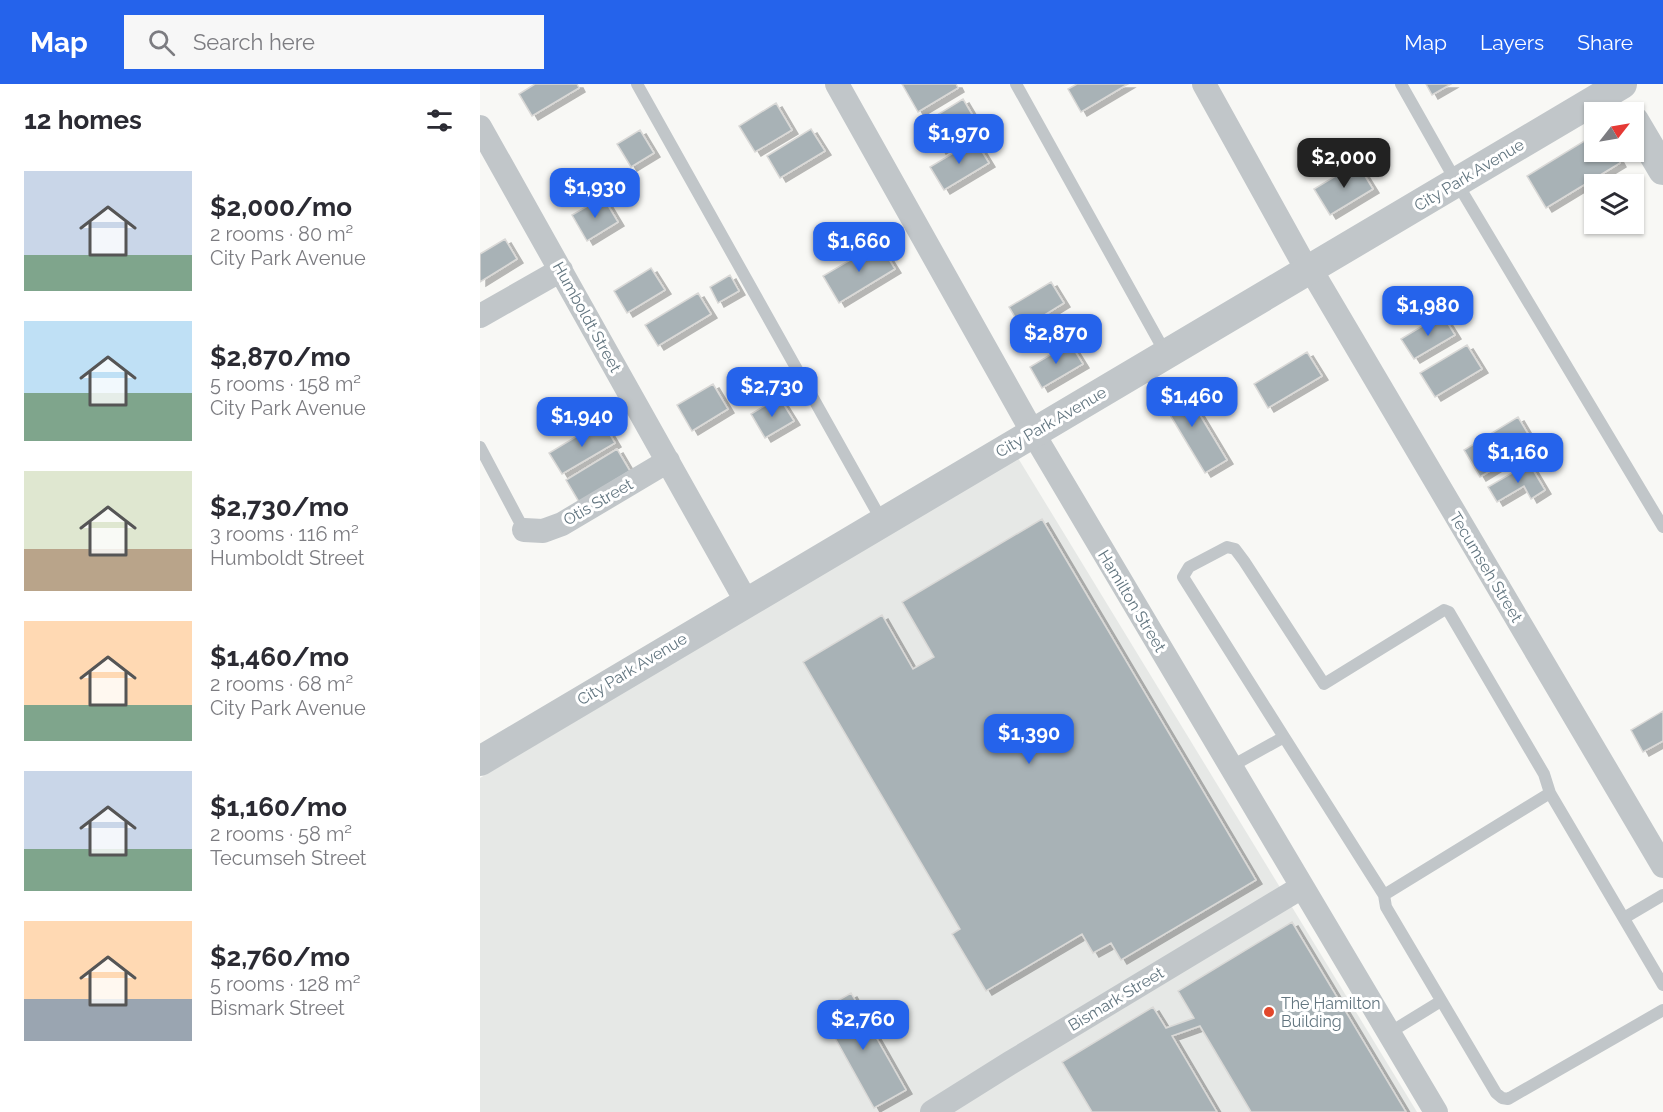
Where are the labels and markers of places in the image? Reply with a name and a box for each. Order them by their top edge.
pin: $1,970 [910,114,1008,165]
pin: $2,000 [1295,138,1393,189]
pin: $1,930 [546,168,644,219]
pin: $1,660 [810,222,908,273]
pin: $1,980 [1379,286,1477,337]
pin: $2,870 [1007,314,1105,365]
pin: $2,730 [723,367,821,418]
pin: $1,460 [1143,377,1241,428]
pin: $1,940 [533,397,631,448]
pin: $1,160 [1469,433,1567,484]
pin: $1,390 [980,714,1078,765]
place label: The Hamilton Building [1281,994,1381,1031]
pin: $2,760 [814,1000,912,1051]
marker: The Hamilton Building [1262,1005,1276,1019]

